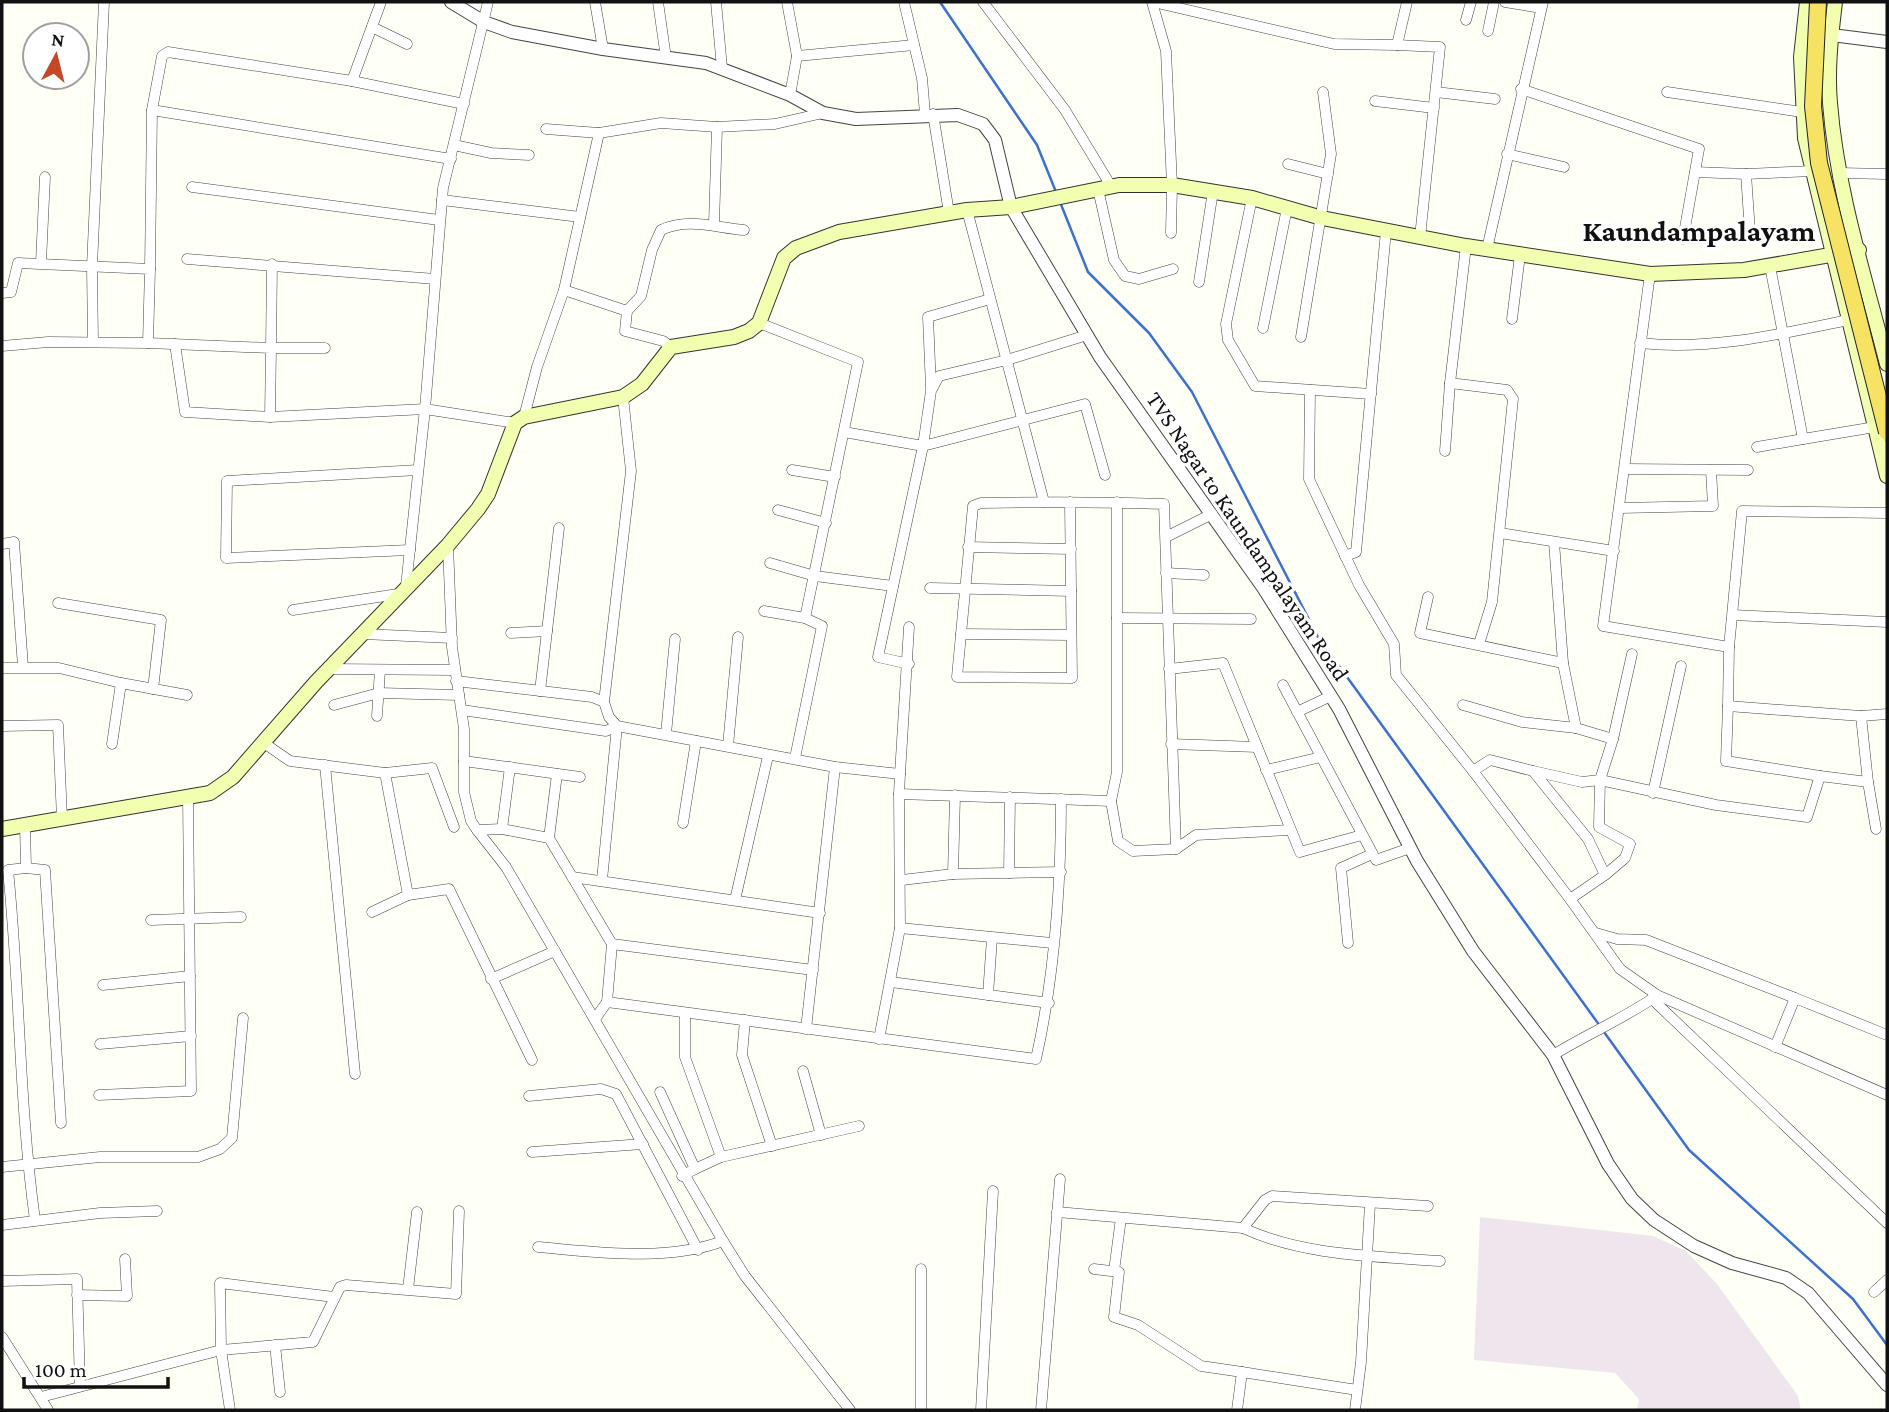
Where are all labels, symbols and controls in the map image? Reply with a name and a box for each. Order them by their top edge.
north arrow [21,21,91,91]
text: N [50,28,66,51]
district label: Kaundampalayam [1583,214,1816,247]
street label: TVS Nagar to Kaundampalayam Road [1141,387,1355,685]
scale bar [24,1346,168,1390]
text: 100 m [35,1358,87,1382]

